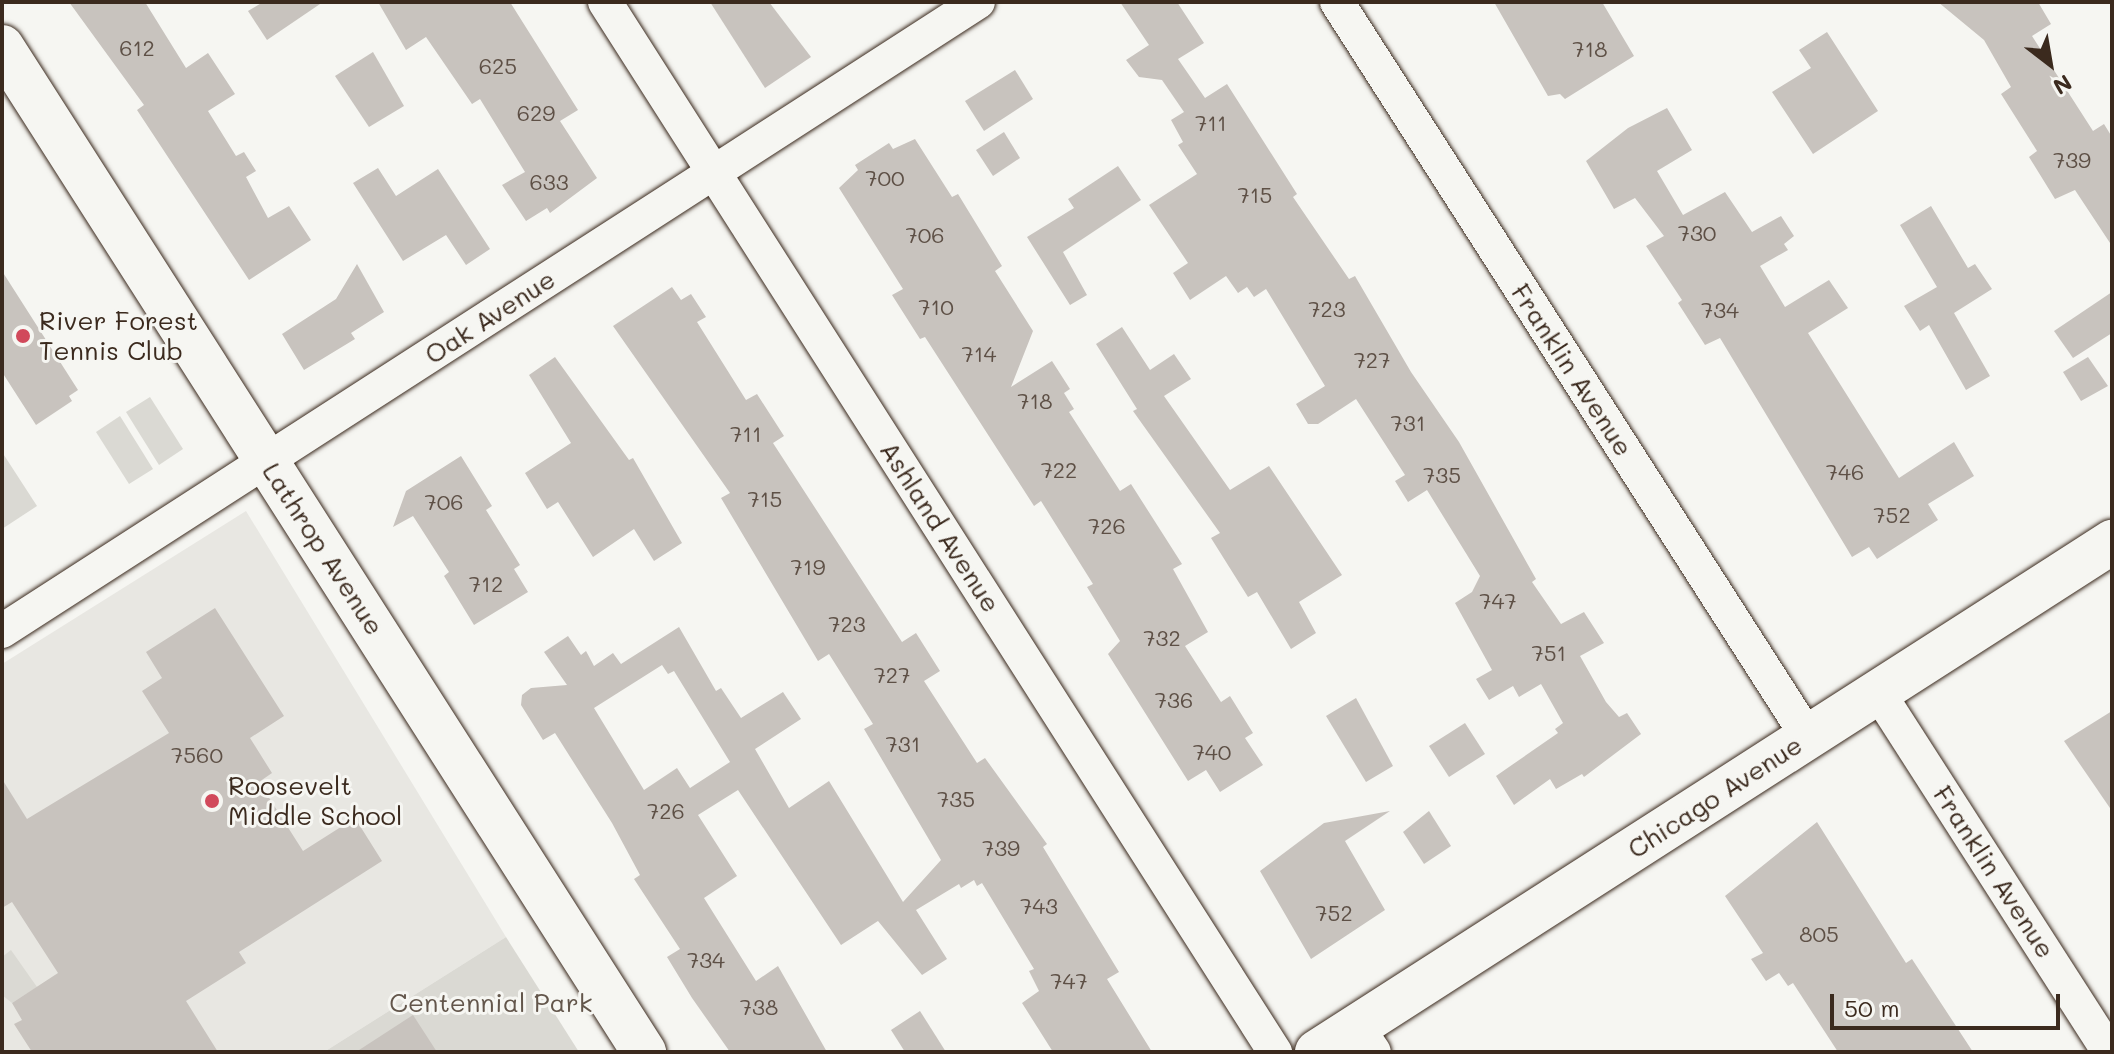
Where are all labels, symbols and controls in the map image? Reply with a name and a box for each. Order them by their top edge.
north arrow [2010,24,2090,104]
house number: 612 [119,35,155,61]
house number: 718 [1572,36,1608,62]
house number: 625 [479,53,517,79]
text: N [2048,68,2077,102]
house number: 629 [517,100,555,126]
house number: 711 [1195,110,1227,136]
house number: 739 [2053,147,2091,173]
house number: 700 [865,165,905,191]
house number: 633 [529,169,569,195]
house number: 715 [1238,182,1272,208]
house number: 730 [1678,220,1716,246]
house number: 706 [905,222,945,248]
street label: Oak Avenue [419,263,561,371]
street label: Franklin Avenue [1505,278,1639,462]
house number: 710 [918,294,954,320]
house number: 723 [1308,296,1346,322]
house number: 734 [1701,297,1739,323]
place label: River Forest Tennis Club [39,305,198,366]
marker: River Forest Tennis Club [14,327,32,345]
house number: 714 [962,341,996,367]
house number: 727 [1354,347,1390,373]
house number: 718 [1017,388,1053,414]
house number: 731 [1391,410,1425,436]
house number: 711 [730,421,762,447]
street label: Ashland Avenue [873,436,1007,618]
street label: Lathrop Avenue [256,457,390,641]
house number: 722 [1041,457,1077,483]
house number: 746 [1826,459,1864,485]
house number: 735 [1423,462,1461,488]
house number: 715 [748,486,782,512]
house number: 706 [424,489,464,515]
house number: 752 [1873,502,1911,528]
house number: 726 [1088,513,1126,539]
house number: 719 [790,554,826,580]
house number: 712 [469,571,503,597]
house number: 747 [1479,588,1517,614]
house number: 723 [828,611,866,637]
house number: 732 [1143,625,1181,651]
house number: 751 [1532,640,1566,666]
house number: 727 [874,662,910,688]
house number: 736 [1155,687,1193,713]
street label: Chicago Avenue [1622,729,1808,865]
house number: 731 [886,731,920,757]
house number: 740 [1193,739,1231,765]
house number: 7560 [171,742,223,768]
place label: Roosevelt Middle School [228,770,403,832]
street label: Franklin Avenue [1927,780,2061,964]
house number: 735 [937,786,975,812]
marker: Roosevelt Middle School [203,792,221,810]
house number: 726 [647,798,685,824]
house number: 739 [982,835,1020,861]
house number: 743 [1020,893,1058,919]
house number: 752 [1315,900,1353,926]
house number: 805 [1799,921,1839,947]
house number: 734 [687,947,725,973]
house number: 747 [1050,968,1088,994]
scale bar [1834,978,2064,1028]
park label: Centennial Park [389,987,593,1019]
text: 50 m [1844,992,1900,1023]
house number: 738 [740,994,778,1020]

